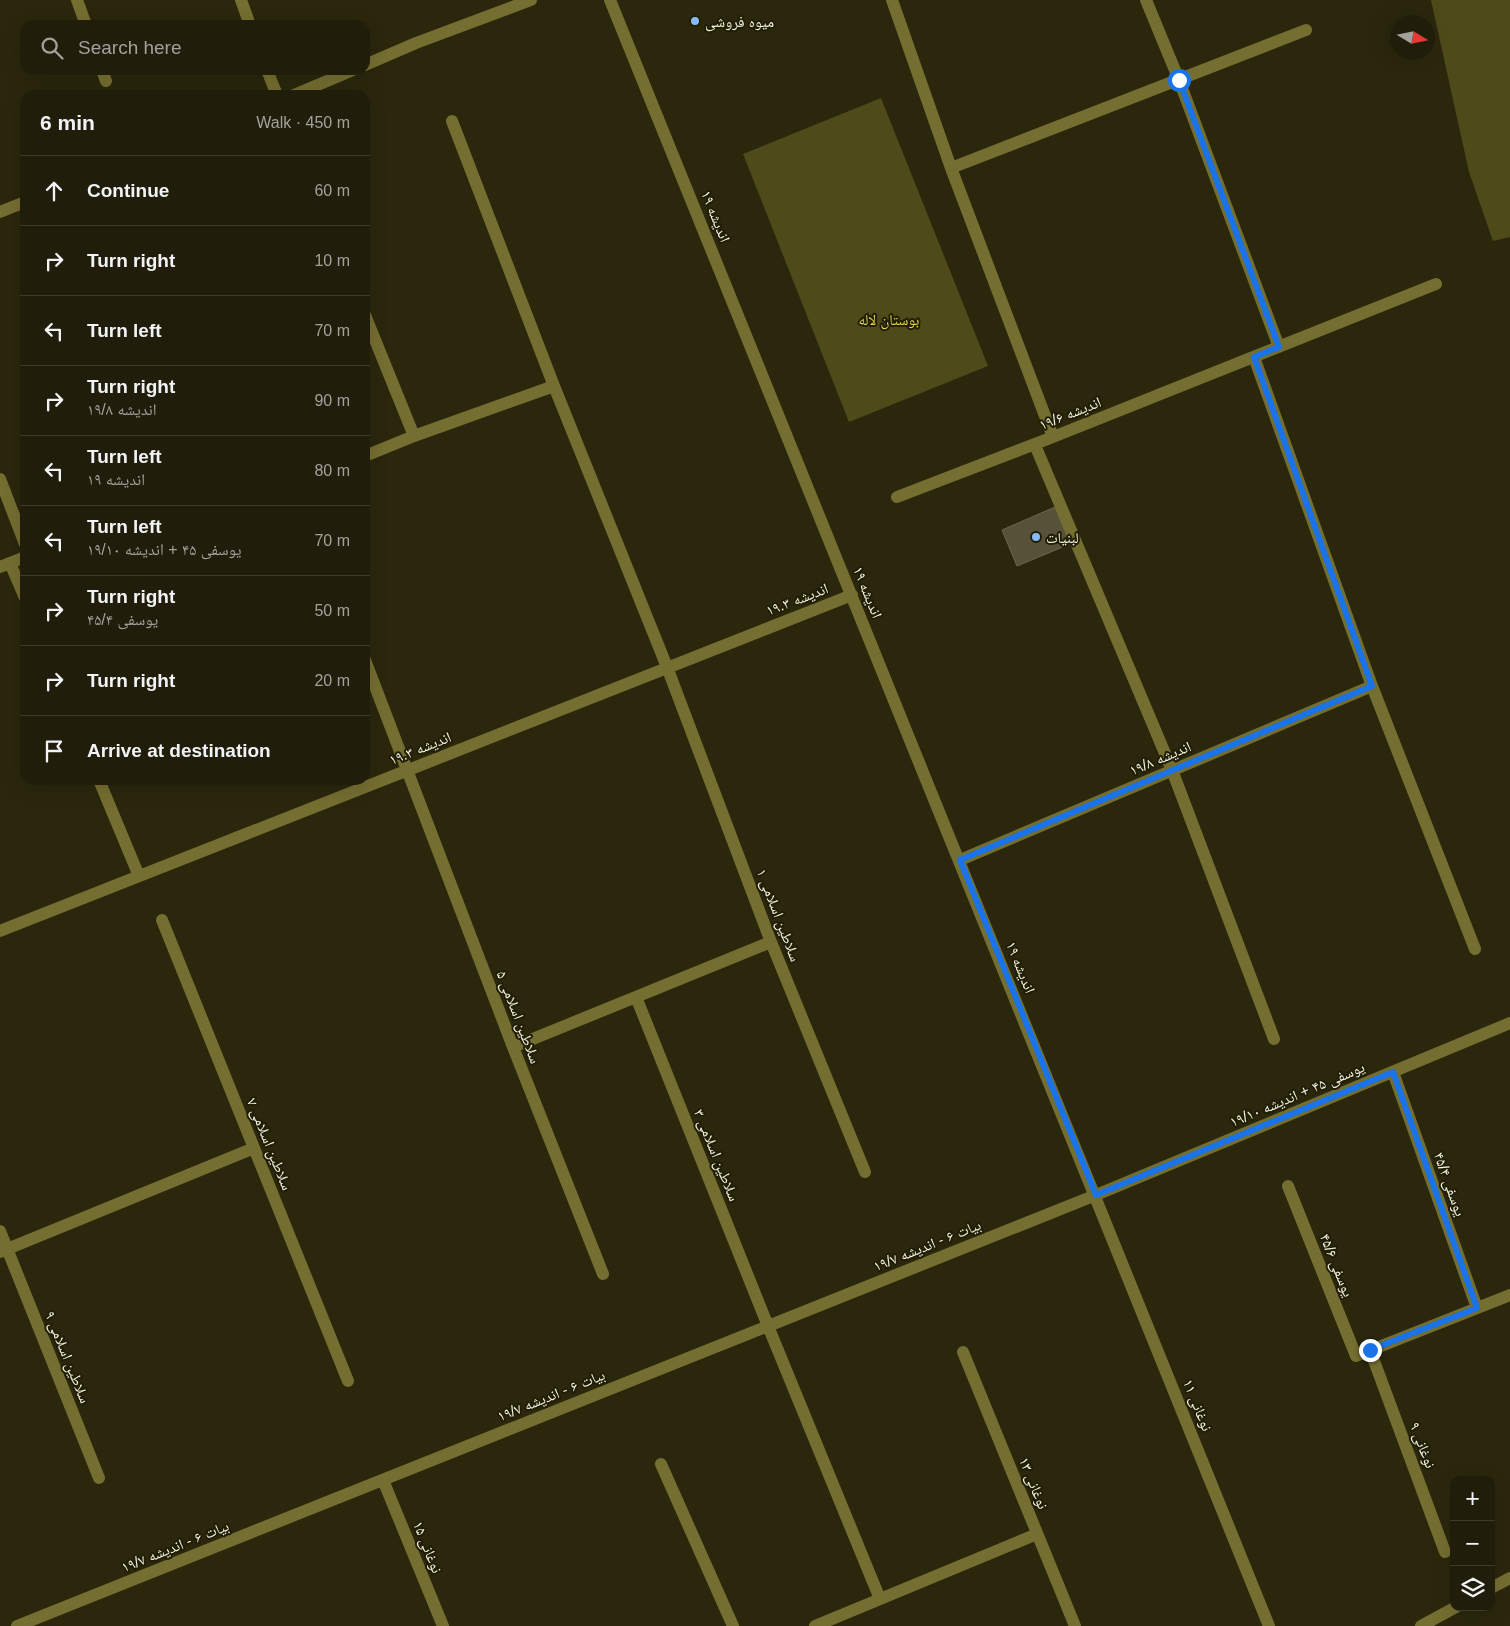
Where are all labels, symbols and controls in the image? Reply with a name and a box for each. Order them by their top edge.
place label: میوه فروشی [705,13,774,32]
marker: میوه فروشی [689,15,701,27]
north arrow [1390,15,1435,60]
search box [20,20,370,75]
icon: search [38,34,66,62]
text: Search here [78,37,182,58]
route start [1168,69,1191,92]
text: 6 min [40,111,95,134]
text: Walk · 450 m [256,114,350,131]
icon: ahead [40,177,68,205]
text: Continue [87,180,169,201]
text: 60 m [314,182,350,199]
street label: اندیشه ۱۹ [698,188,734,244]
icon: right [40,247,68,275]
text: Turn right [87,250,175,271]
text: 10 m [314,252,350,269]
park label: بوستان لاله [859,311,919,330]
icon: left [40,317,68,345]
text: Turn left [87,320,162,341]
text: 70 m [314,322,350,339]
text: Turn right [87,376,175,397]
icon: right [40,387,68,415]
text: 90 m [314,392,350,409]
street label: اندیشه ۱۹/۶ [1037,393,1104,433]
text: اندیشه ۱۹/۸ [87,401,157,418]
text: Turn left [87,446,162,467]
icon: left [40,457,68,485]
text: 80 m [314,462,350,479]
text: اندیشه ۱۹ [87,471,145,488]
text: Turn left [87,516,162,537]
icon: left [40,527,68,555]
place label: لبنیات [1046,529,1079,546]
marker: لبنیات [1030,531,1042,543]
text: 70 m [314,532,350,549]
text: یوسفی ۴۵ + اندیشه ۱۹/۱۰ [87,541,242,558]
street label: اندیشه ۱۹ [850,564,886,620]
street label: اندیشه ۱۹.۳ [764,579,831,619]
text: Turn right [87,586,175,607]
icon: right [40,597,68,625]
text: 50 m [314,602,350,619]
text: یوسفی ۴۵/۴ [87,611,158,628]
icon: right [40,667,68,695]
text: Turn right [87,670,175,691]
text: 20 m [314,672,350,689]
street label: اندیشه ۱۹.۳ [387,728,454,768]
icon: arrive [40,737,68,765]
street label: اندیشه ۱۹/۸ [1127,737,1193,779]
text: Arrive at destination [87,740,271,761]
street label: سلاطین اسلامی ۱ [752,866,805,965]
street label: اندیشه ۱۹ [1003,939,1039,995]
street label: سلاطین اسلامی ۵ [492,968,545,1067]
street label: یوسفی ۴۵ + اندیشه ۱۹/۱۰ [1227,1058,1368,1132]
street label: سلاطین اسلامی ۷ [242,1095,296,1193]
street label: سلاطین اسلامی ۳ [689,1106,743,1204]
street label: یوسفی ۴۵/۴ [1429,1150,1469,1219]
street label: بیات ۶ - اندیشه ۱۹/۷ [871,1216,983,1275]
street label: یوسفی ۴۵/۶ [1315,1231,1357,1300]
street label: سلاطین اسلامی ۹ [40,1308,94,1406]
route end [1359,1339,1382,1362]
street label: بیات ۶ - اندیشه ۱۹/۷ [495,1366,607,1425]
street label: نوغانی ۱۱ [1178,1376,1216,1434]
street label: نوغانی ۹ [1405,1420,1440,1471]
street label: نوغانی ۱۳ [1014,1454,1052,1512]
map controls [1450,1476,1495,1611]
button: + [1450,1476,1495,1521]
street label: بیات ۶ - اندیشه ۱۹/۷ [119,1517,231,1576]
street label: نوغانی ۱۵ [408,1518,446,1576]
button: − [1450,1521,1495,1566]
button: layers [1450,1566,1495,1611]

